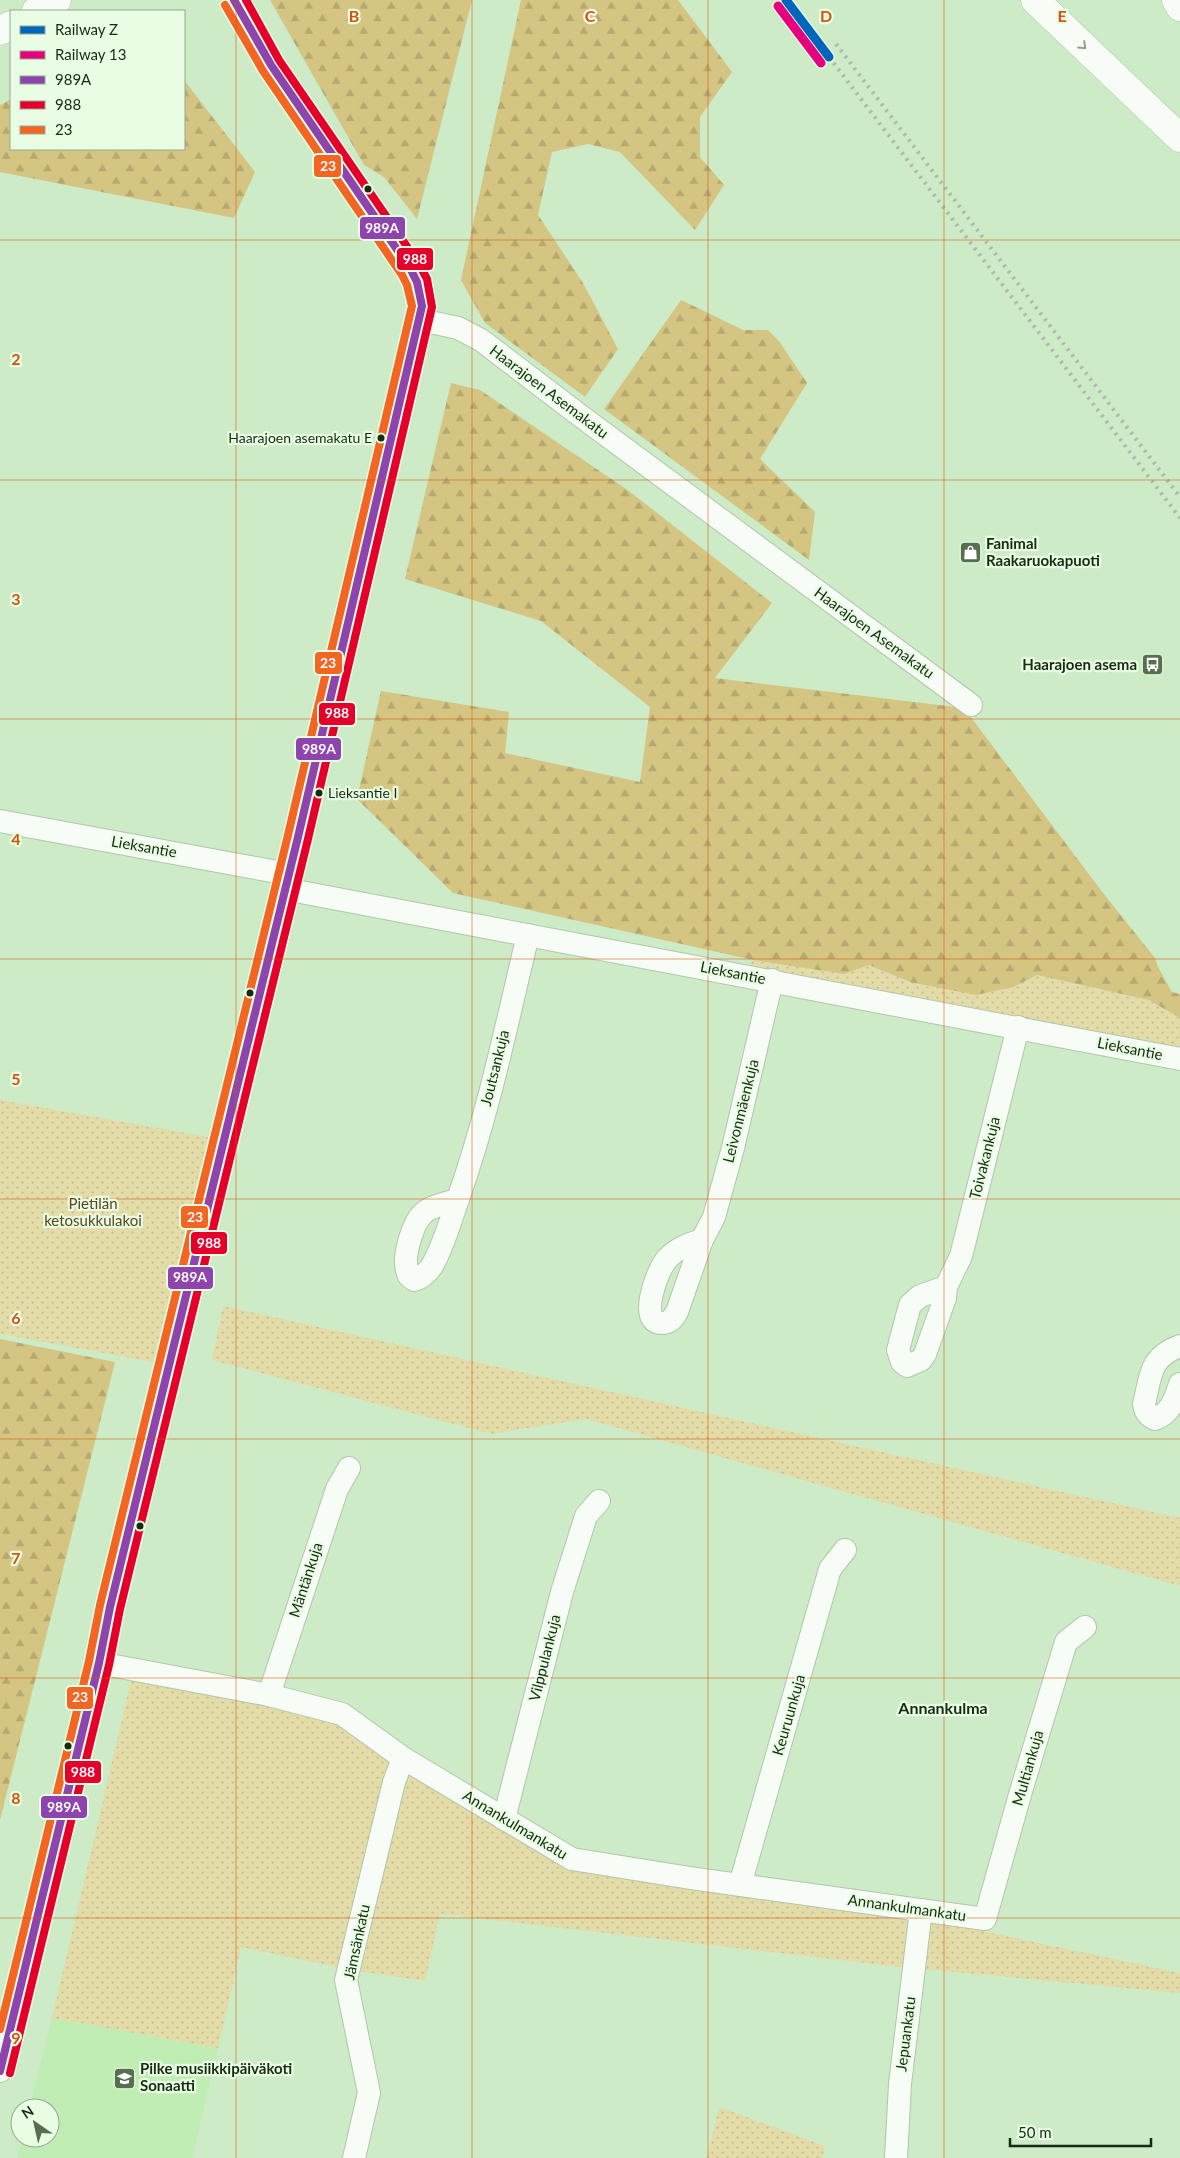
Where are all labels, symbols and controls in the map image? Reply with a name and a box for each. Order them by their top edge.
text: B [349,6,359,25]
text: C [585,6,596,25]
text: D [820,6,832,25]
text: E [1057,6,1067,25]
legend [10,10,185,150]
text: Railway Z [55,20,118,38]
one-way arrow [1077,40,1086,49]
text: Railway 13 [55,45,126,63]
text: 989A [55,70,92,88]
text: 988 [55,95,81,113]
text: 23 [55,120,72,138]
line badge: 23 [313,154,342,178]
text: 23 [320,157,336,174]
unlabelled marker [363,184,373,194]
line badge: 989A [359,216,406,240]
text: 989A [365,219,399,236]
line badge: 988 [396,247,434,271]
text: 988 [403,250,427,267]
street label: Haarajoen Asemakatu [487,341,612,442]
text: 2 [11,349,21,368]
place label: Haarajoen asemakatu E [228,429,372,446]
marker: Haarajoen asemakatu E [376,433,386,443]
place label: Fanimal Raakaruokapuoti [986,534,1100,569]
shop icon: Fanimal Raakaruokapuoti [958,541,982,565]
street label: Haarajoen Asemakatu [811,583,938,682]
text: 3 [11,589,21,608]
line badge: 23 [314,651,343,675]
bus stop icon: Haarajoen asema [1141,653,1165,677]
text: 23 [320,654,336,671]
place label: Haarajoen asema [1022,655,1137,673]
line badge: 988 [318,702,356,726]
text: 988 [325,704,349,721]
line badge: 989A [295,737,342,761]
text: 989A [302,740,336,757]
place label: Lieksantie I [328,784,397,801]
marker: Lieksantie I [314,788,324,798]
text: 4 [11,829,21,848]
street label: Lieksantie [110,831,178,861]
street label: Lieksantie [699,957,767,987]
unlabelled marker [245,988,255,998]
street label: Joutsankuja [476,1028,512,1108]
street label: Lieksantie [1096,1033,1164,1063]
street label: Leivonmäenkuja [718,1057,762,1164]
text: 5 [11,1069,21,1088]
street label: Toivakankuja [965,1115,1003,1201]
park label: Pietilän ketosukkulakoi [44,1194,142,1229]
line badge: 23 [180,1205,209,1229]
text: 23 [187,1208,203,1225]
line badge: 988 [190,1231,228,1255]
text: 988 [197,1234,221,1251]
line badge: 989A [167,1266,214,1290]
text: 989A [173,1268,207,1285]
text: 6 [11,1308,21,1327]
unlabelled marker [135,1521,145,1531]
street label: Mäntänkuja [284,1540,326,1619]
text: 7 [11,1548,21,1567]
street label: Vilppulankuja [525,1612,564,1703]
street label: Keuruunkuja [768,1672,808,1757]
line badge: 23 [66,1686,94,1710]
text: 23 [72,1688,88,1705]
district label: Annankulma [897,1698,988,1717]
street label: Multiankuja [1008,1728,1046,1808]
unlabelled marker [63,1741,73,1751]
line badge: 988 [64,1760,102,1784]
text: 988 [71,1763,95,1780]
street label: Annankulmankatu [460,1786,571,1863]
text: 8 [11,1788,21,1807]
line badge: 989A [40,1795,88,1819]
text: 989A [47,1798,81,1815]
street label: Annankulmankatu [847,1890,967,1924]
street label: Jämsänkatu [339,1902,373,1981]
street label: Jepuankatu [891,1995,919,2072]
text: 9 [11,2028,21,2047]
place label: Pilke musiikkipäiväkoti Sonaatti [140,2059,292,2094]
school or university icon: Pilke musiikkipäiväkoti Sonaatti [112,2066,136,2090]
north arrow [10,2098,60,2148]
text: N [18,2102,37,2122]
scale bar [1010,2116,1151,2148]
text: 50 m [1018,2123,1052,2141]

